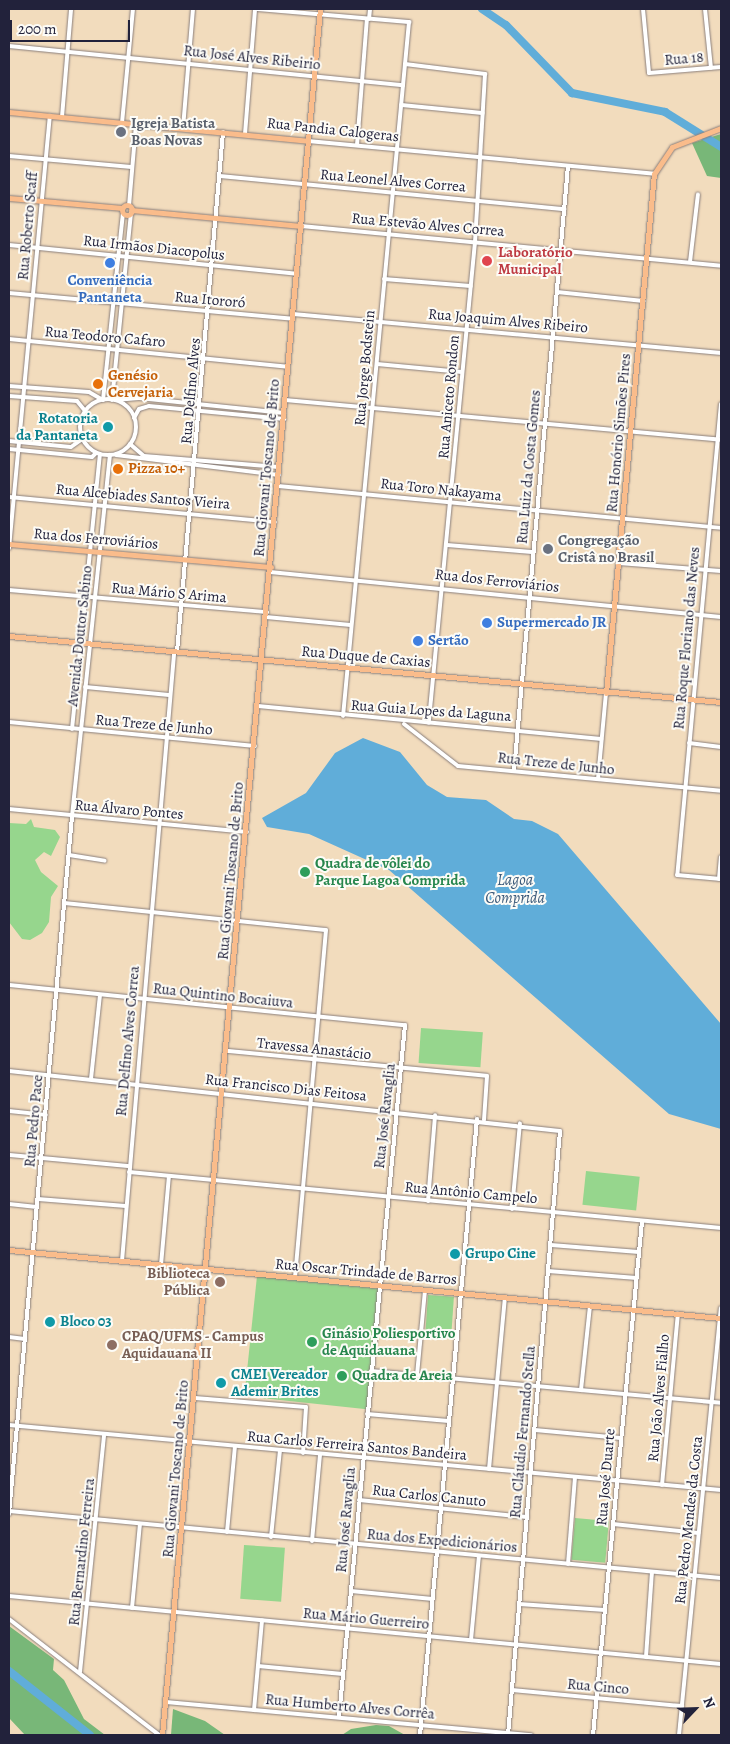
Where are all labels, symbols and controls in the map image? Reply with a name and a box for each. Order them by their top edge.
scale bar [12,10,132,42]
text: 200 m [18,19,57,39]
street label: Rua José Alves Ribeirio [183,42,321,74]
street label: Rua 18 [664,48,704,70]
place label: Igreja Batista Boas Novas [131,114,215,149]
street label: Rua Pandia Calogeras [266,114,400,146]
marker: Igreja Batista Boas Novas [115,126,127,138]
street label: Rua Leonel Alves Correa [319,166,467,196]
street label: Rua Roberto Scaff [14,171,42,281]
street label: Rua Estevão Alves Correa [351,209,505,241]
street label: Rua Irmãos Diacopolus [82,232,226,264]
place label: Laboratório Municipal [498,243,573,278]
marker: Laboratório Municipal [480,254,494,268]
marker: Conveniência Pantaneta [104,257,116,269]
place label: Conveniência Pantaneta [68,271,152,306]
street label: Rua Itororó [174,288,246,312]
street label: Rua Joaquim Alves Ribeiro [427,305,589,337]
street label: Rua Jorge Bodstein [351,309,379,427]
street label: Rua Teodoro Cafaro [44,323,166,351]
street label: Rua Aniceto Rondon [435,334,463,460]
street label: Rua Delfino Alves [177,337,205,445]
street label: Rua Honório Simões Pires [603,353,635,513]
place label: Genésio Cervejaria [108,366,173,401]
marker: Genésio Cervejaria [92,378,104,390]
street label: Rua Giovani Toscano de Brito [250,378,284,558]
street label: Rua Luiz da Costa Gomes [513,389,545,545]
place label: Rotatoria da Pantaneta [16,409,98,444]
marker: Rotatoria da Pantaneta [102,421,114,433]
place label: Pizza 10+ [128,460,185,478]
marker: Pizza 10+ [112,463,124,475]
street label: Rua Toro Nakayama [379,475,503,505]
street label: Rua Alcebiades Santos Vieira [55,480,231,514]
street label: Rua dos Ferroviários [33,525,159,553]
place label: Congregação Cristâ no Brasil [558,531,654,566]
marker: Congregação Cristâ no Brasil [542,543,554,555]
street label: Rua Roque Floriano das Neves [670,546,704,730]
street label: Avenida Doutor Sabino [64,565,96,707]
street label: Rua dos Ferroviários [434,566,560,596]
street label: Rua Mário S Arima [111,579,227,607]
place label: Supermercado JR [497,614,606,632]
marker: Supermercado JR [481,617,493,629]
place label: Sertão [428,632,469,650]
marker: Sertão [412,635,424,647]
street label: Rua Duque de Caxias [301,642,431,672]
street label: Rua Guia Lopes da Laguna [350,696,512,726]
street label: Rua Treze de Junho [95,711,213,739]
street label: Rua Treze de Junho [497,749,615,779]
street label: Rua Giovani Toscano de Brito [214,781,248,961]
street label: Rua Álvaro Pontes [74,796,184,824]
place label: Quadra de vôlei do Parque Lagoa Comprida [315,854,466,889]
marker: Quadra de vôlei do Parque Lagoa Comprida [299,866,311,878]
water label: Lagoa Comprida [485,870,545,908]
street label: Rua Delfino Alves Correa [112,965,144,1117]
street label: Rua Quintino Bocaiuva [152,980,294,1012]
street label: Travessa Anastácio [256,1034,372,1064]
street label: Rua José Ravaglia [371,1063,399,1169]
street label: Rua Francisco Dias Feitosa [204,1071,368,1105]
street label: Rua Pedro Pace [21,1074,47,1168]
street label: Rua Antônio Campelo [404,1178,538,1208]
place label: Grupo Cine [465,1245,536,1263]
marker: Grupo Cine [449,1248,461,1260]
street label: Rua Oscar Trindade de Barros [274,1255,458,1289]
place label: Biblioteca Pública [147,1264,210,1299]
marker: Biblioteca Pública [214,1276,226,1288]
place label: Bloco 03 [60,1313,112,1331]
marker: Bloco 03 [44,1316,56,1328]
place label: Ginásio Poliesportivo de Aquidauana [322,1324,455,1359]
place label: CPAQ/UFMS - Campus Aquidauana II [122,1327,264,1362]
street label: Rua João Alves Fialho [644,1333,674,1463]
marker: Ginásio Poliesportivo de Aquidauana [306,1336,318,1348]
marker: CPAQ/UFMS - Campus Aquidauana II [106,1339,118,1351]
street label: Rua Cláudio Fernando Stella [506,1345,540,1519]
place label: CMEI Vereador Ademir Brites [231,1365,327,1400]
place label: Quadra de Areia [352,1367,453,1385]
marker: Quadra de Areia [336,1370,348,1382]
marker: CMEI Vereador Ademir Brites [215,1377,227,1389]
street label: Rua Giovani Toscano de Brito [159,1379,193,1559]
street label: Rua Carlos Ferreira Santos Bandeira [246,1427,468,1465]
street label: Rua José Duarte [593,1428,619,1526]
street label: Rua Pedro Mendes da Costa [671,1435,707,1605]
street label: Rua José Ravaglia [332,1467,360,1573]
street label: Rua Bernardino Ferreira [65,1477,99,1627]
street label: Rua Carlos Canuto [371,1481,487,1511]
street label: Rua dos Expedicionários [366,1525,518,1557]
street label: Rua Mário Guerreiro [302,1605,430,1633]
street label: Rua Cinco [566,1675,630,1699]
north arrow [670,1684,720,1734]
street label: Rua Humberto Alves Corrêa [265,1691,435,1723]
text: N [698,1694,720,1711]

